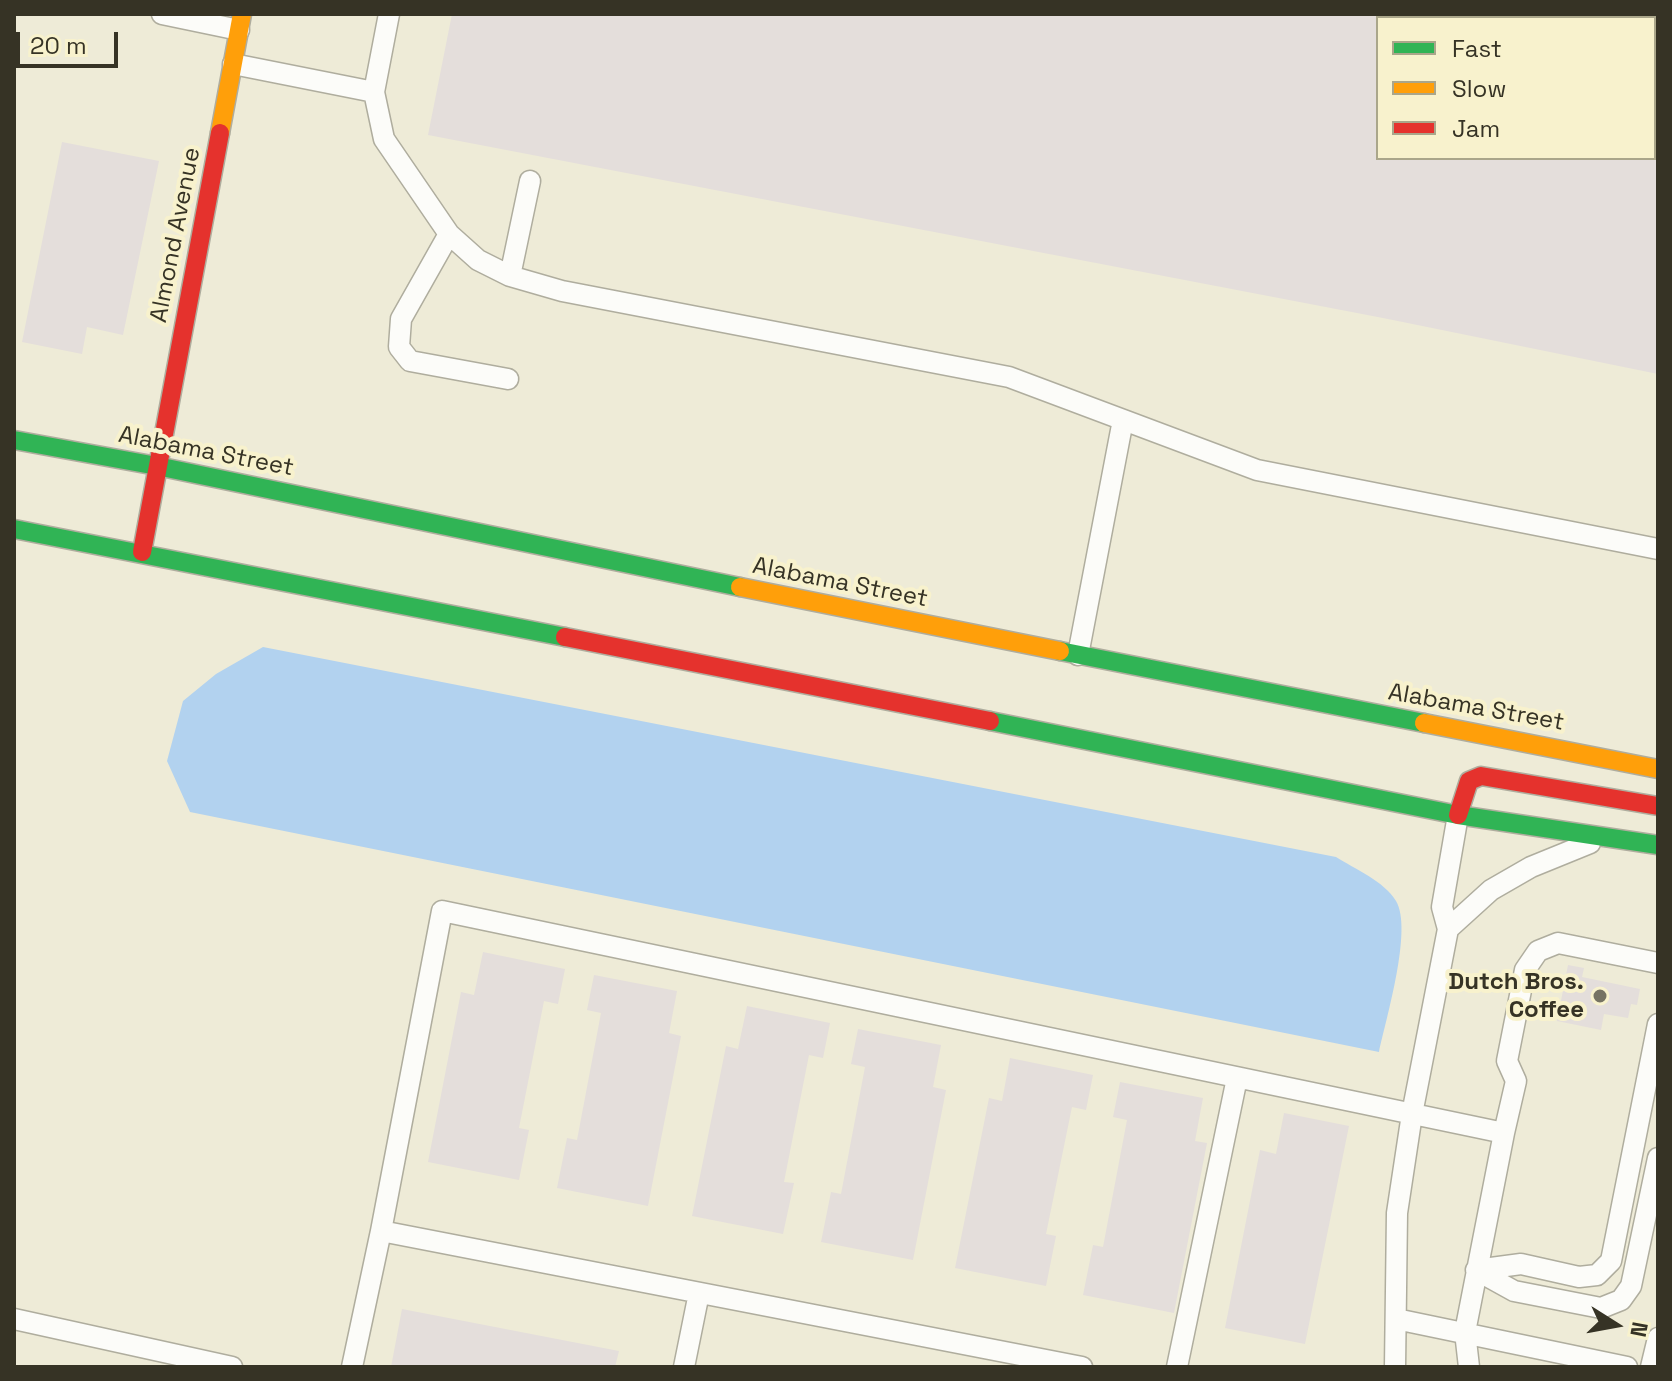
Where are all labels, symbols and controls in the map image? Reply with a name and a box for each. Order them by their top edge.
scale bar [20,16,122,66]
legend [1376,16,1656,160]
text: 20 m [30,30,87,61]
text: Fast [1452,33,1502,64]
text: Slow [1452,73,1506,104]
text: Jam [1452,113,1500,144]
street label: Almond Avenue [145,145,207,325]
street label: Alabama Street [116,421,296,483]
street label: Alabama Street [750,552,930,614]
street label: Alabama Street [1386,678,1566,738]
place label: Dutch Bros. Coffee [1448,968,1584,1024]
marker: Dutch Bros. Coffee [1591,987,1609,1005]
north arrow [1576,1285,1656,1365]
text: N [1624,1320,1655,1339]

